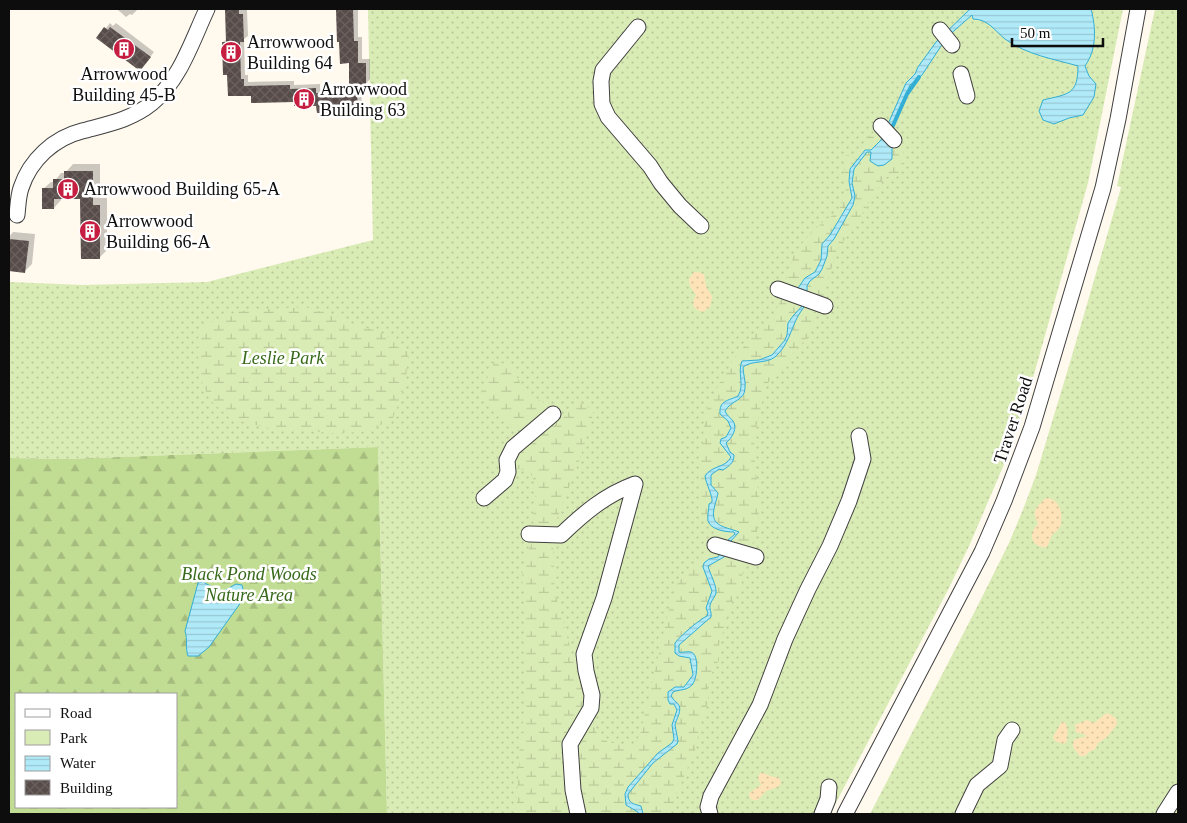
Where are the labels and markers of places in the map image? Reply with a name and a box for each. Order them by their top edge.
place label: Arrowwood Building 64 [247,32,334,73]
building icon: Arrowwood Building 45-B [112,37,136,61]
building icon: Arrowwood Building 64 [219,40,243,64]
place label: Arrowwood Building 45-B [72,64,176,105]
place label: Arrowwood Building 63 [320,79,407,120]
building icon: Arrowwood Building 63 [292,87,316,111]
building icon: Arrowwood Building 65-A [56,177,80,201]
place label: Arrowwood Building 65-A [84,179,280,199]
place label: Arrowwood Building 66-A [106,211,211,252]
building icon: Arrowwood Building 66-A [78,219,102,243]

